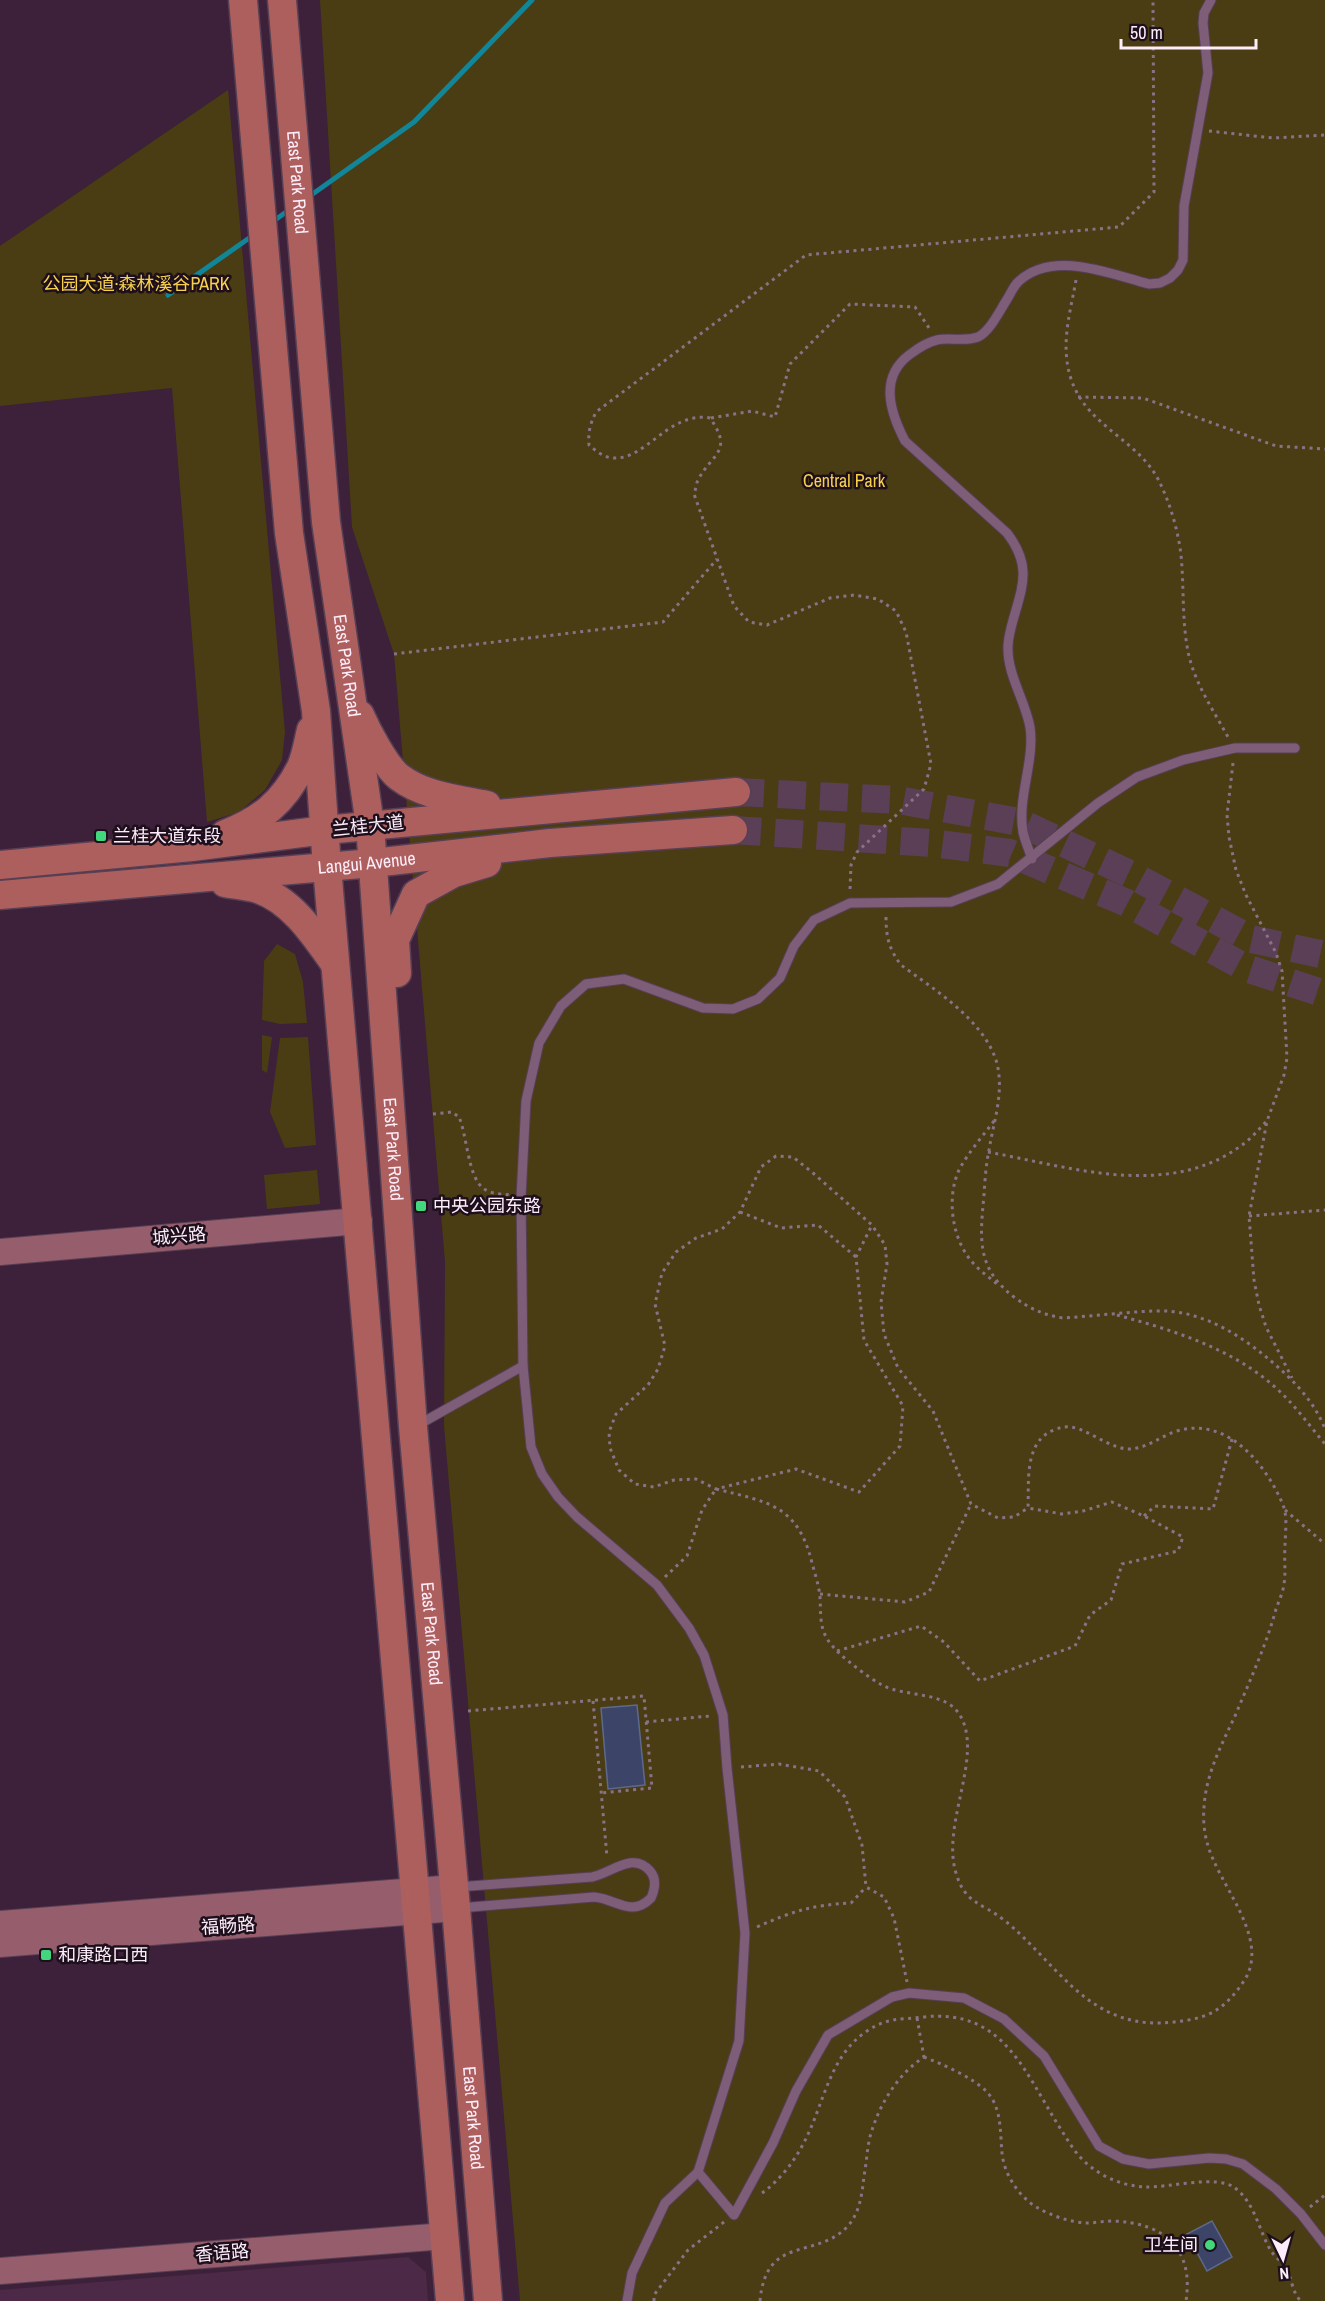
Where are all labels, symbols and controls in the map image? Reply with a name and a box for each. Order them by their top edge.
scale bar [1121,12,1256,50]
text: 50 m [1130,20,1163,45]
street label: East Park Road [281,130,315,235]
park label: 公园大道·森林溪谷PARK [42,271,230,296]
park label: Central Park [803,468,886,493]
street label: East Park Road [328,613,367,719]
street label: 兰桂大道 [331,809,405,842]
place label: 兰桂大道东段 [113,823,221,848]
marker: 兰桂大道东段 [94,829,108,843]
street label: Langui Avenue [317,845,417,880]
street label: East Park Road [377,1097,410,1202]
place label: 中央公园东路 [433,1193,541,1218]
marker: 中央公园东路 [414,1199,428,1213]
street label: 城兴路 [151,1221,207,1250]
street label: East Park Road [415,1581,449,1686]
street label: 福畅路 [200,1911,256,1940]
place label: 和康路口西 [58,1942,148,1967]
marker: 和康路口西 [39,1948,53,1962]
street label: East Park Road [457,2065,490,2170]
north arrow [1253,2229,1313,2289]
place label: 卫生间 [1144,2232,1198,2257]
street label: 香语路 [194,2238,250,2267]
marker: 卫生间 [1203,2238,1217,2252]
text: N [1279,2263,1290,2285]

